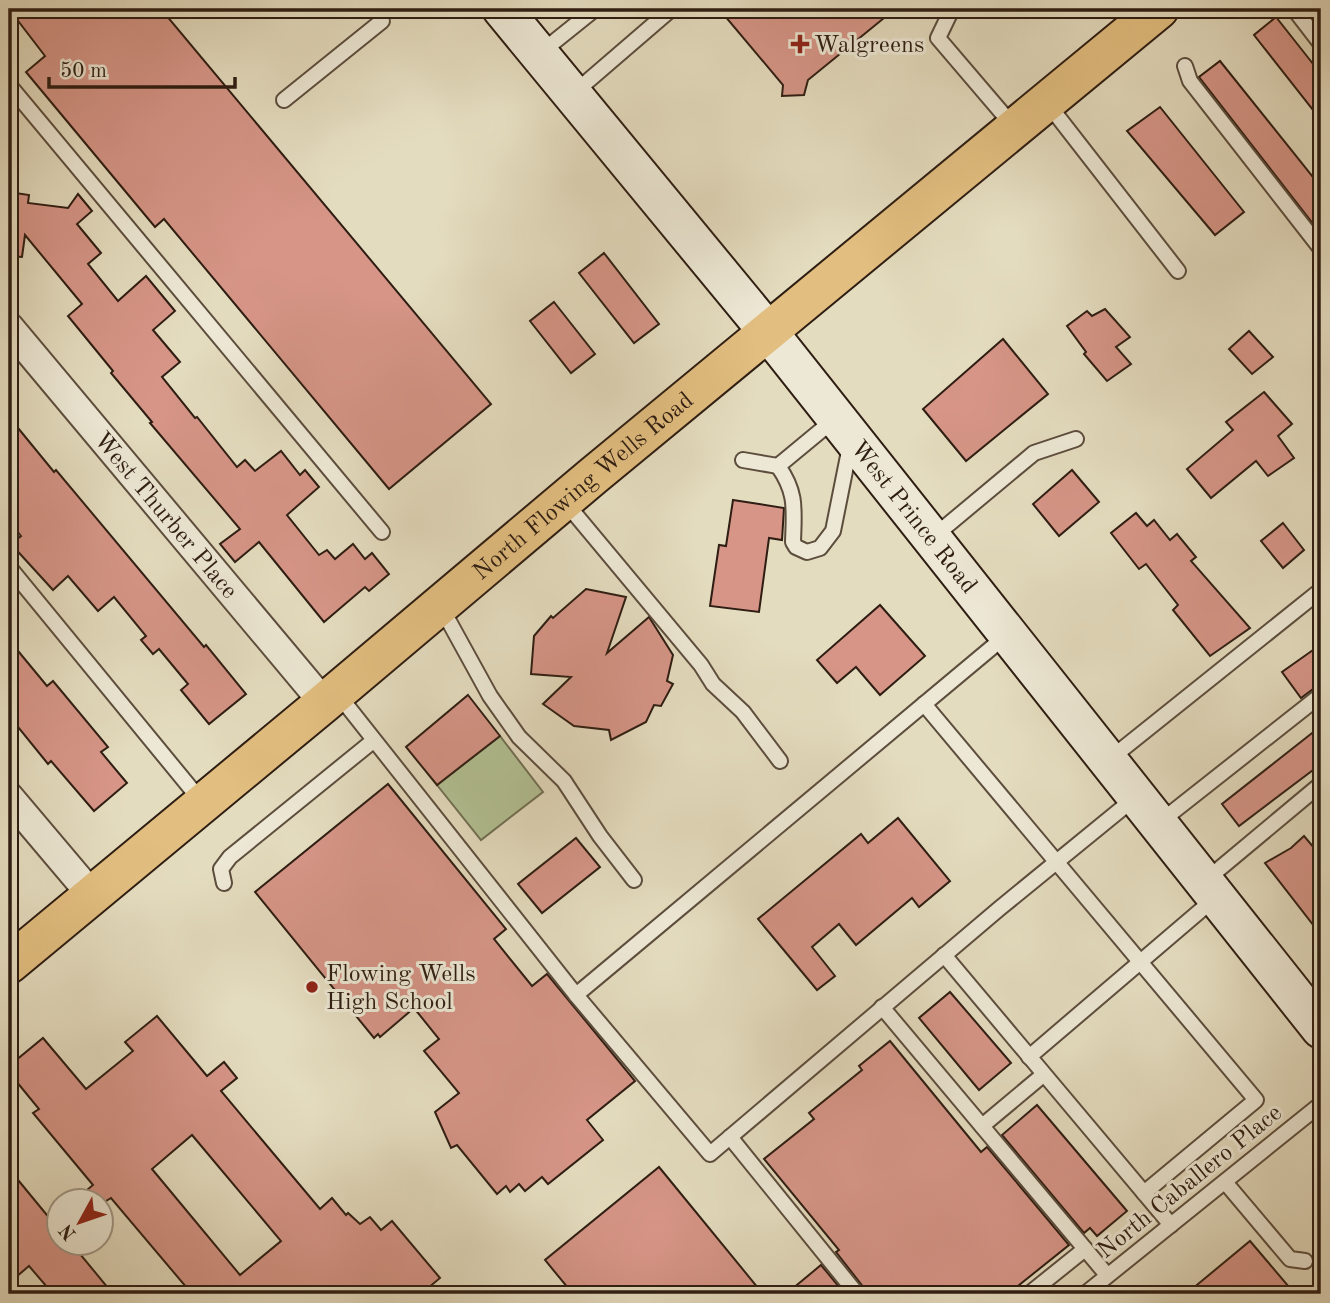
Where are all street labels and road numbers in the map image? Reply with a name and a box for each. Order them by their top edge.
street label: North Flowing Wells Road [469,389,698,586]
street label: West Thurber Place [89,428,241,604]
street label: West Prince Road [845,437,981,599]
street label: North Caballero Place [1094,1101,1287,1264]

